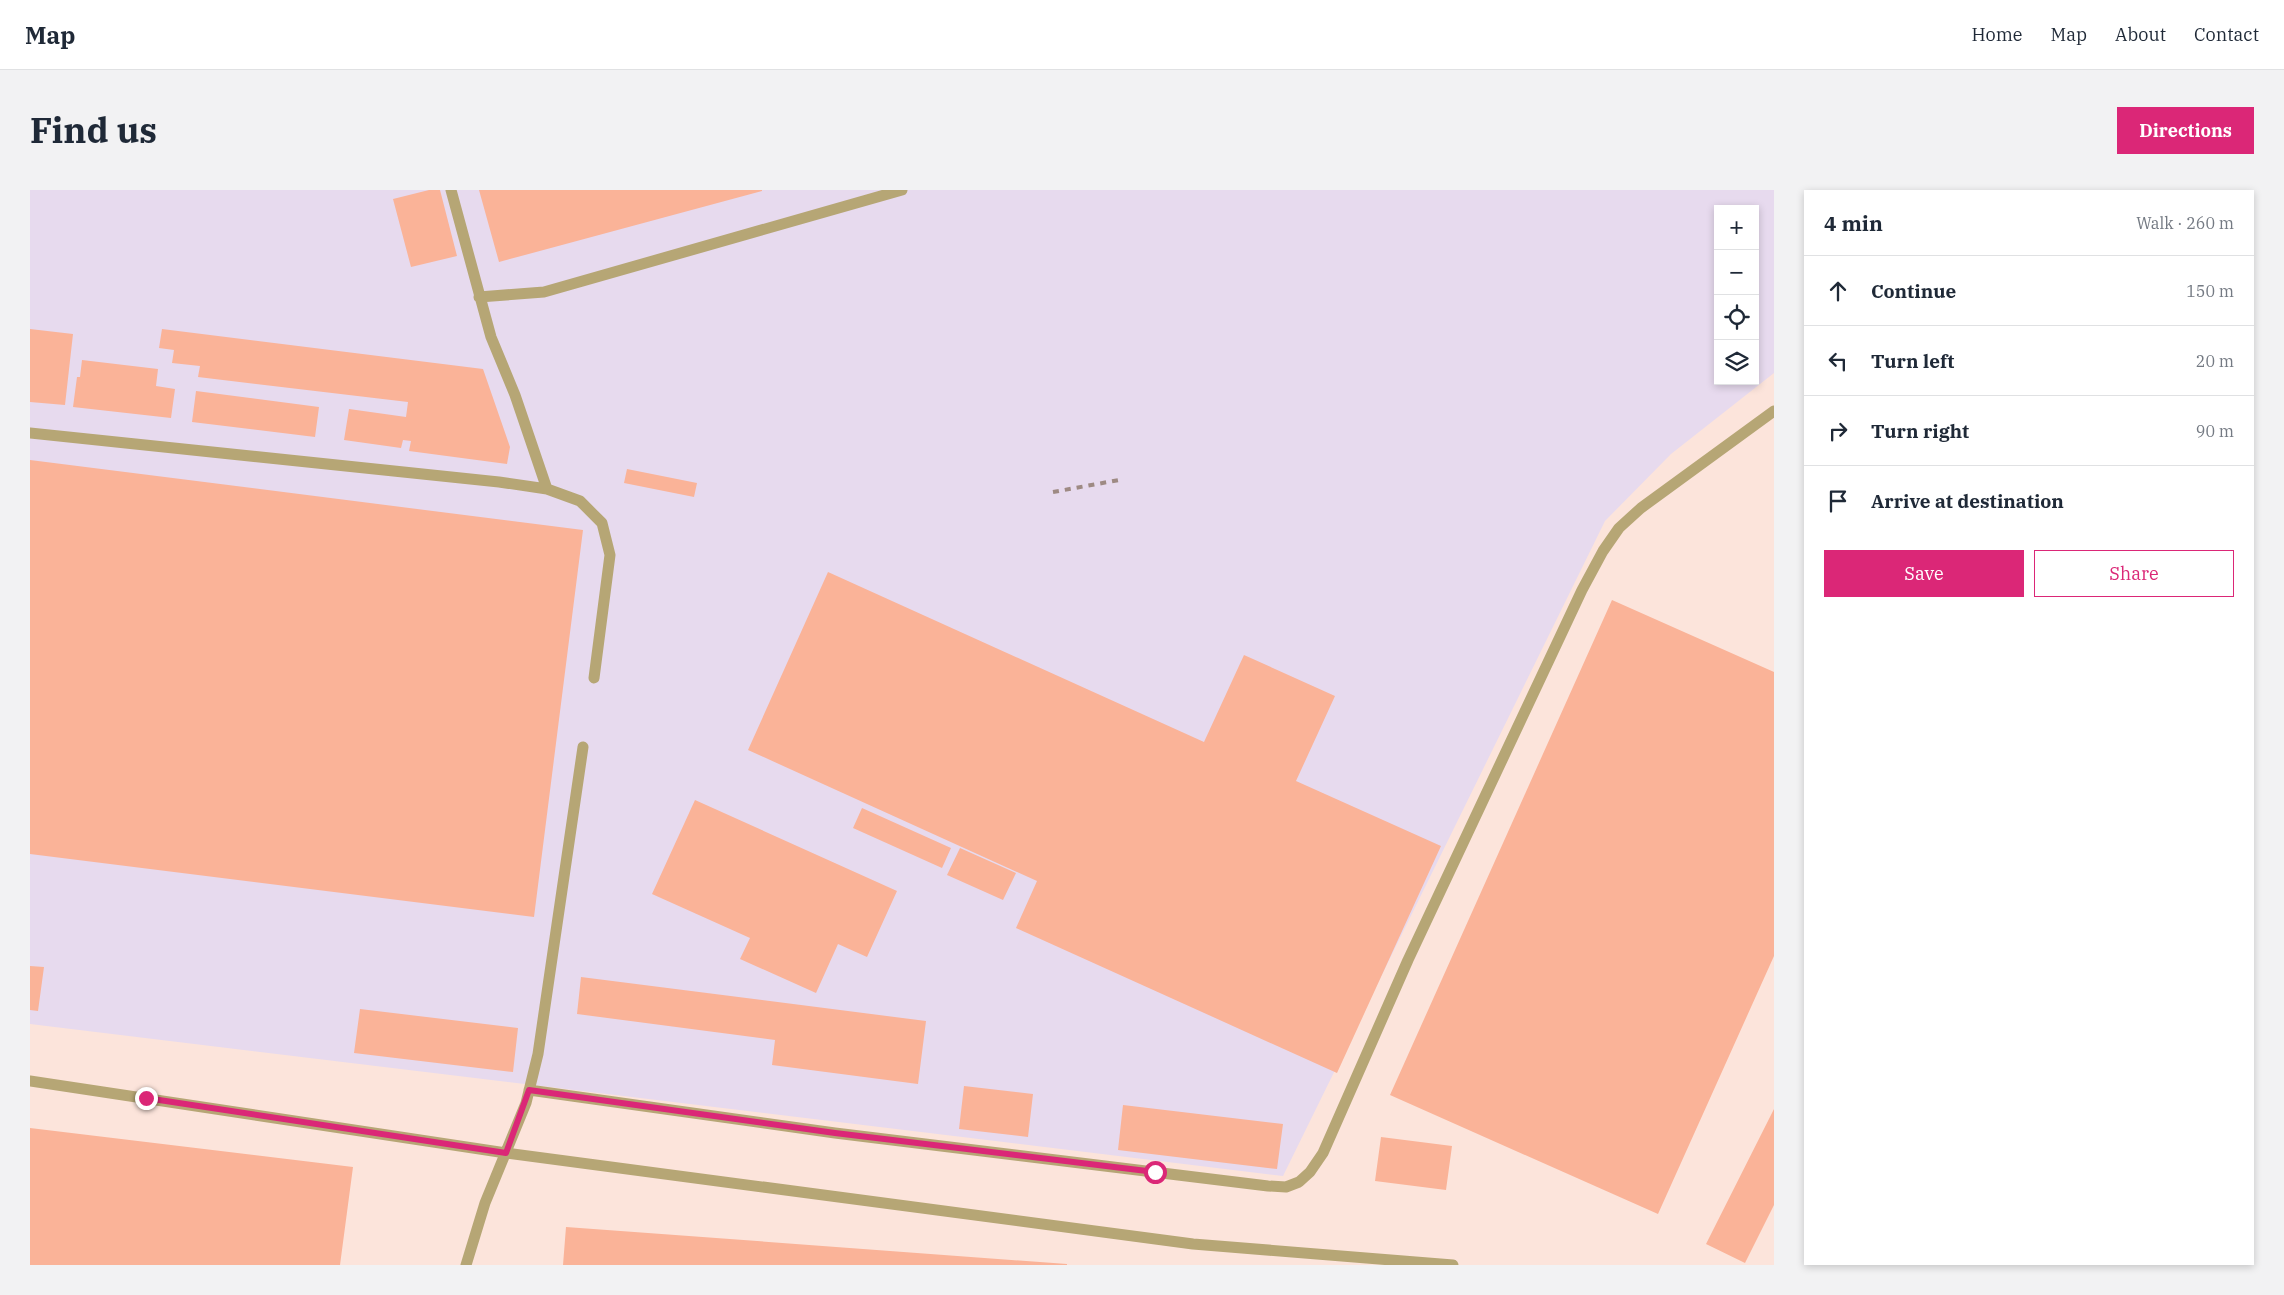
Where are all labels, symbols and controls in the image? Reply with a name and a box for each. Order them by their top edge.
text: Map [25,19,75,51]
text: Home [1971,23,2023,46]
text: Map [2051,23,2087,46]
text: About [2115,23,2166,46]
text: Contact [2194,23,2259,46]
text: Find us [30,107,157,153]
button: Directions [2117,107,2254,154]
map controls [1714,205,1759,385]
button: + [1714,205,1759,250]
text: 4 min [1824,209,1883,237]
text: Walk · 260 m [2136,213,2234,233]
button: − [1714,250,1759,295]
icon: ahead [1824,277,1852,305]
text: Continue [1871,279,1956,303]
text: 150 m [2186,281,2234,301]
button: locate [1714,295,1759,340]
button: layers [1714,340,1759,385]
icon: left [1824,347,1852,375]
text: Turn left [1871,349,1954,373]
text: 20 m [2196,351,2234,371]
icon: right [1824,417,1852,445]
text: Turn right [1871,419,1969,443]
text: 90 m [2196,421,2234,441]
icon: arrive [1824,487,1852,515]
text: Arrive at destination [1871,489,2064,513]
button: Save [1824,550,2024,597]
button: Share [2034,550,2234,597]
route end [135,1087,158,1110]
route start [1144,1161,1167,1184]

